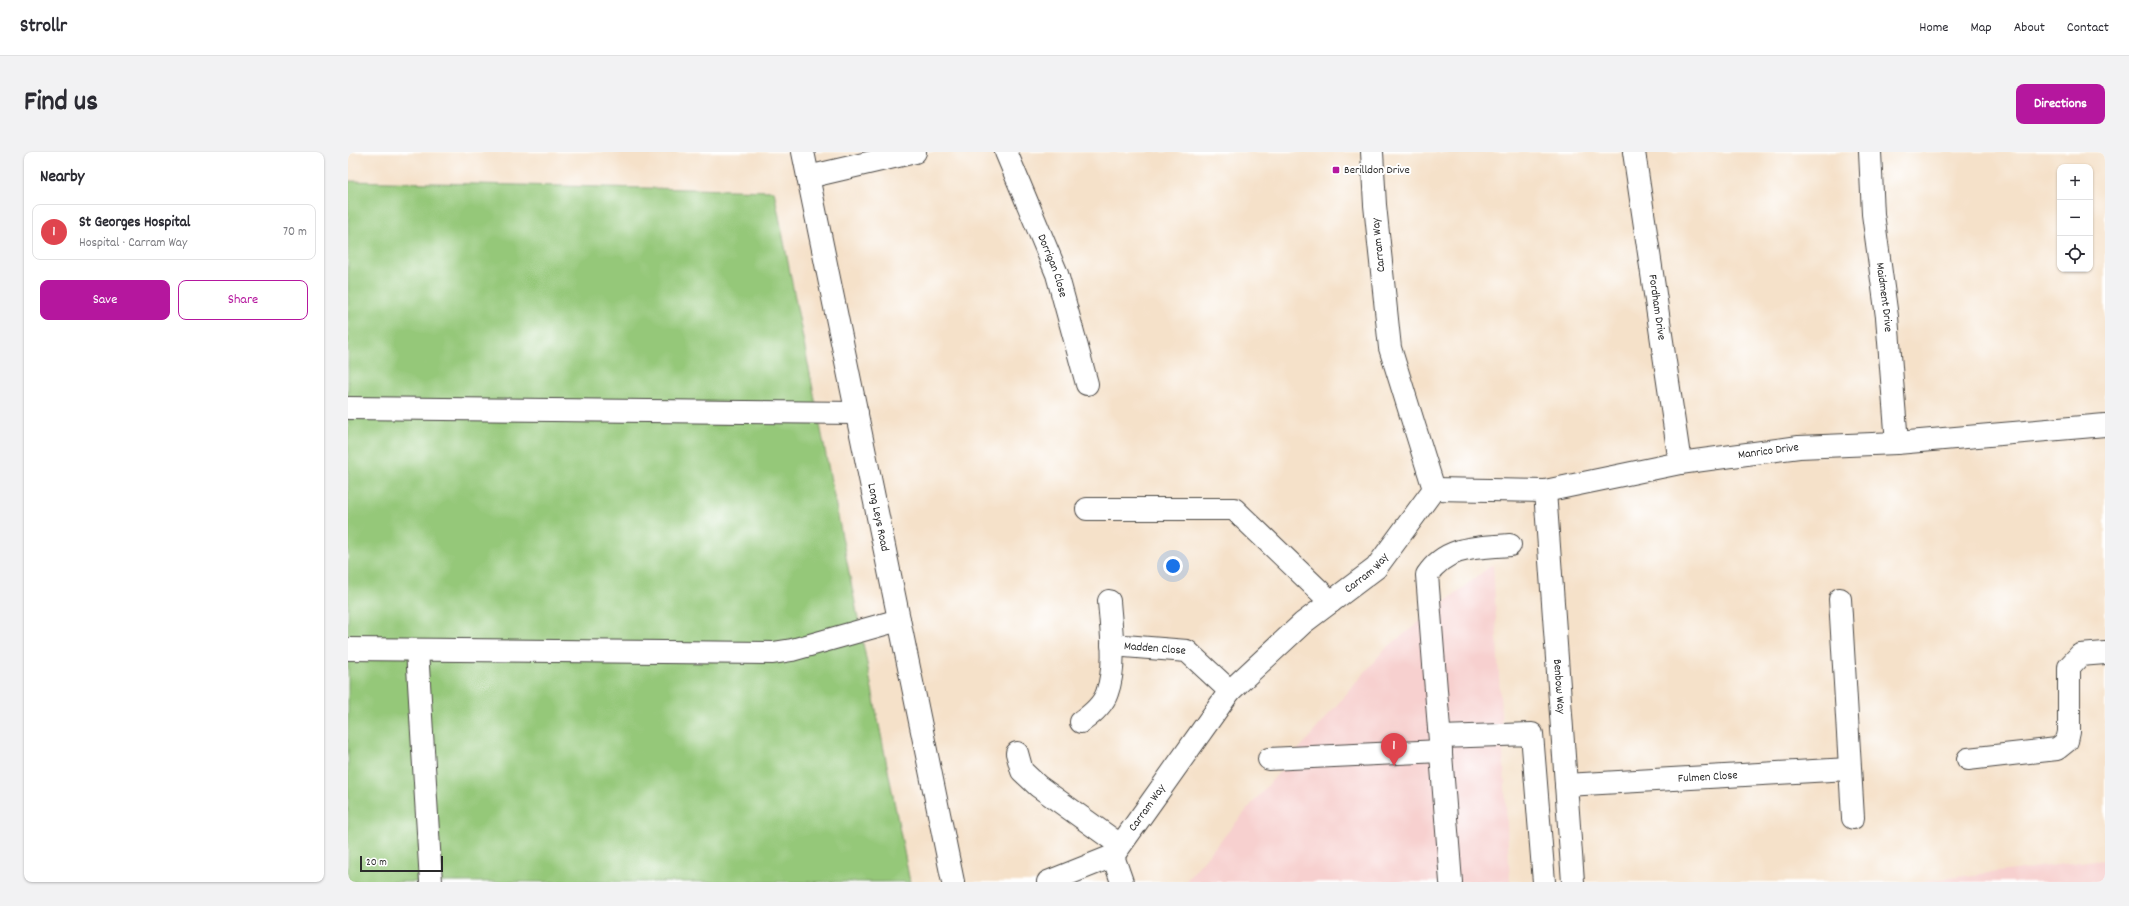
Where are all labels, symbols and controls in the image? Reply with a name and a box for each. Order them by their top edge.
text: Strollr [20,14,67,41]
text: Home [1919,18,1948,38]
text: Map [1970,18,1992,38]
text: About [2014,18,2045,38]
text: Contact [2067,18,2109,38]
text: Find us [24,84,98,124]
button: Directions [2016,84,2105,124]
place label: Berilldon Drive [1344,162,1410,179]
map controls [2057,164,2093,272]
button: + [2057,164,2093,200]
marker: Berilldon Drive [1331,165,1341,175]
text: Nearby [40,166,84,190]
button: − [2057,200,2093,236]
text: St Georges Hospital [79,212,190,234]
street label: Carram Way [1368,216,1390,273]
text: 1 [53,223,55,242]
text: 70 m [283,223,307,242]
street label: Dorrigan Close [1033,232,1071,299]
text: Hospital · Carram Way [79,234,187,253]
button: locate [2057,236,2093,272]
street label: Maidment Drive [1871,261,1897,333]
street label: Fordham Drive [1644,273,1670,341]
button: Save [40,280,170,320]
button: Share [178,280,308,320]
street label: Manrico Drive [1737,439,1800,464]
street label: Long Leys Road [863,482,893,553]
street label: Carram Way [1341,549,1393,597]
your location [1163,556,1183,576]
street label: Madden Close [1123,637,1186,659]
street label: Benbow Way [1549,658,1570,716]
pin: 1 [1381,733,1407,766]
street label: Fulmen Close [1677,767,1738,787]
street label: Carram Way [1124,780,1170,835]
scale bar [360,854,443,873]
text: 20 m [366,855,387,871]

